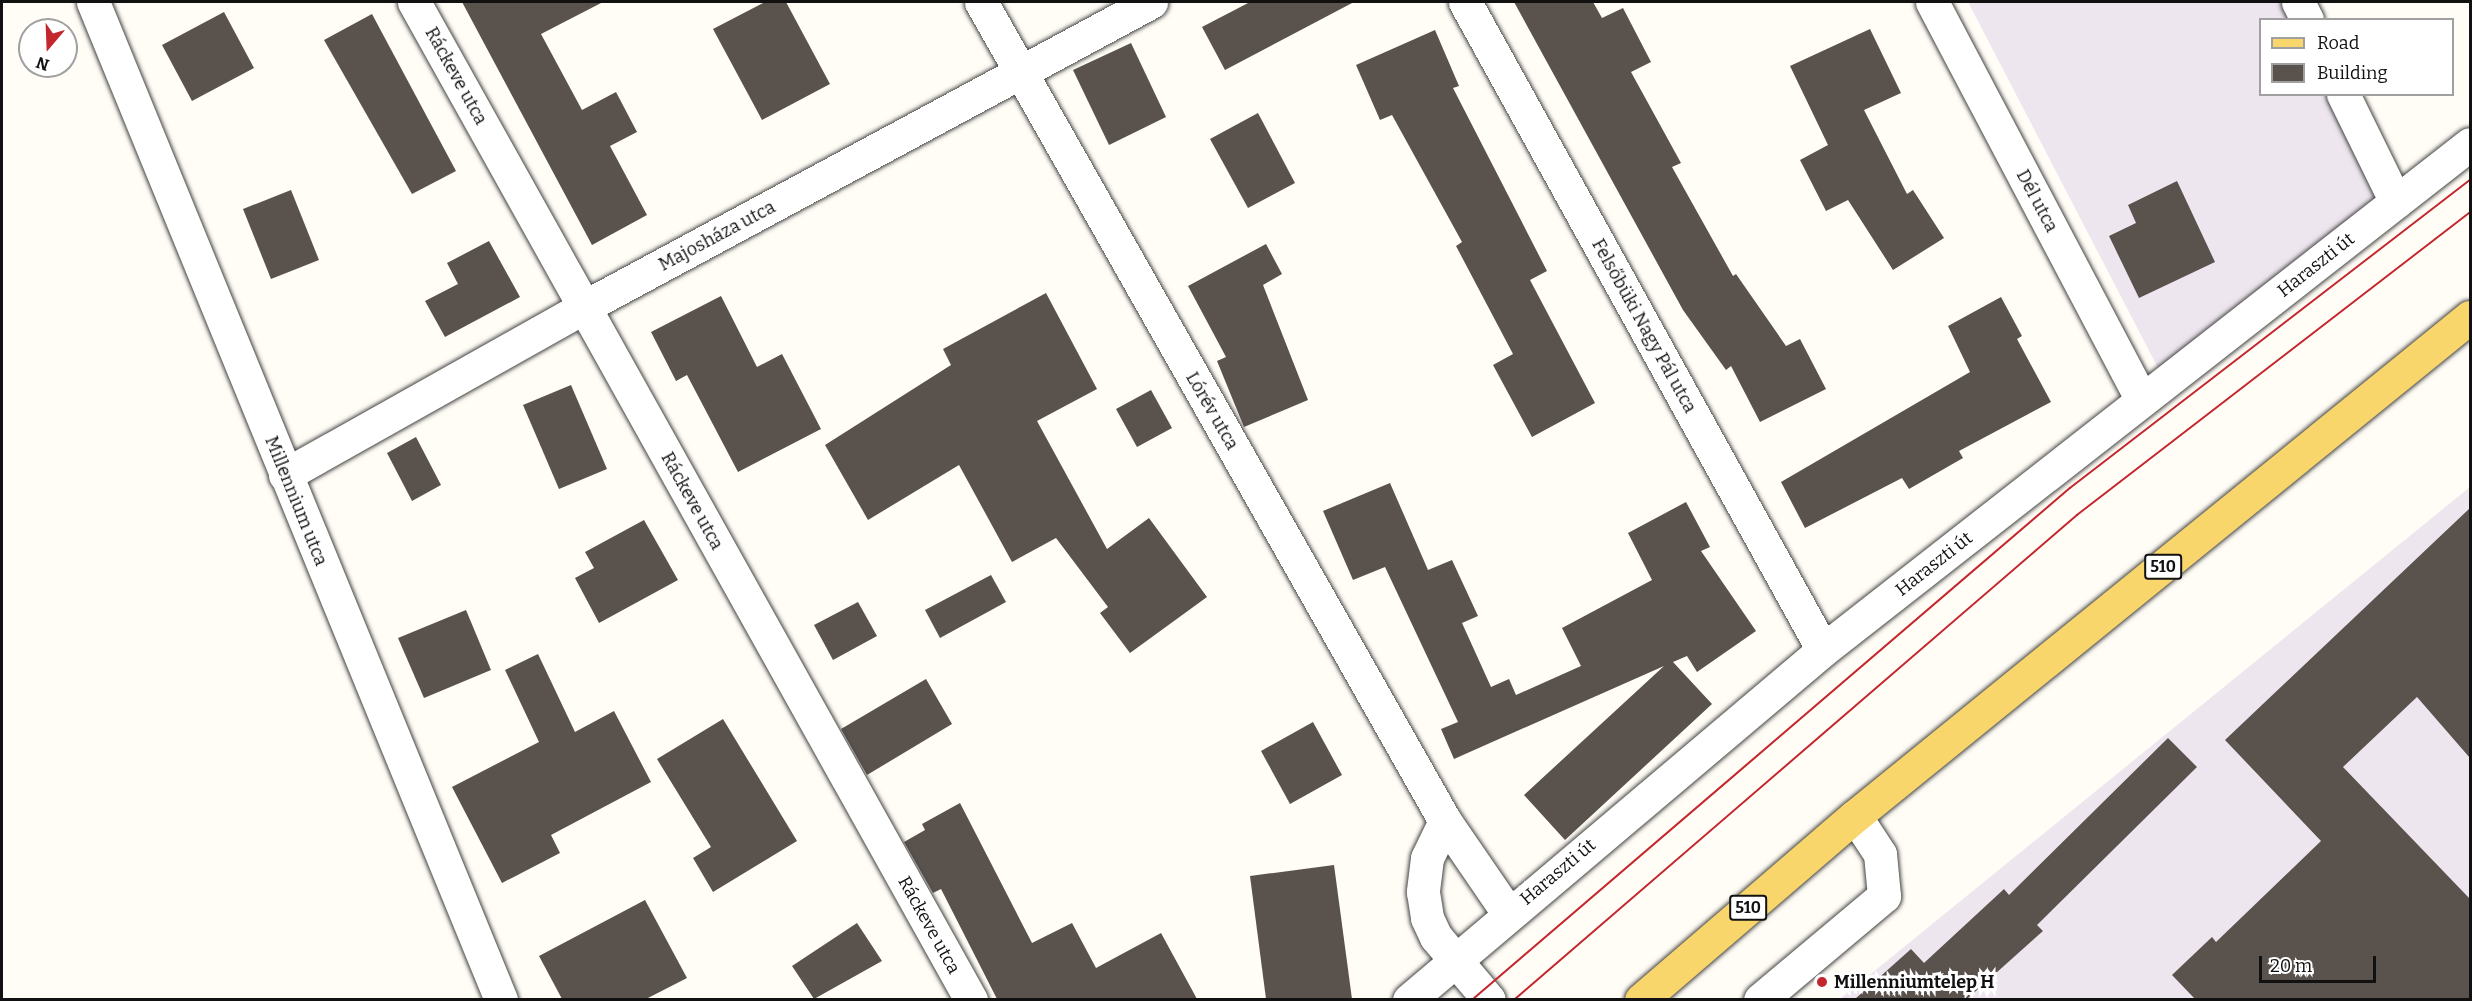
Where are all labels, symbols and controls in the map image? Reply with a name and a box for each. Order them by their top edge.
north arrow [18,18,78,78]
legend [2259,18,2454,96]
street label: Ráckeve utca [420,23,492,129]
text: Road [2317,32,2359,54]
text: N [34,53,52,75]
text: Building [2317,62,2388,84]
street label: Dél utca [2012,166,2062,236]
street label: Majosháza utca [655,196,779,276]
street label: Haraszti út [2273,228,2359,302]
street label: Felsőbüki Nagy Pál utca [1587,235,1701,417]
street label: Lórév utca [1181,368,1243,454]
street label: Millennium utca [260,433,332,569]
street label: Ráckeve utca [656,448,728,554]
street label: Haraszti út [1891,527,1977,601]
road number: 510 [2144,554,2182,580]
street label: Haraszti út [1516,834,1600,910]
street label: Ráckeve utca [893,872,965,978]
road number: 510 [1728,895,1768,921]
scale bar [2262,944,2379,982]
text: 20 m [2270,955,2312,977]
place label: Millenniumtelep H [1834,971,1994,993]
marker: Millenniumtelep H [1815,975,1829,989]

